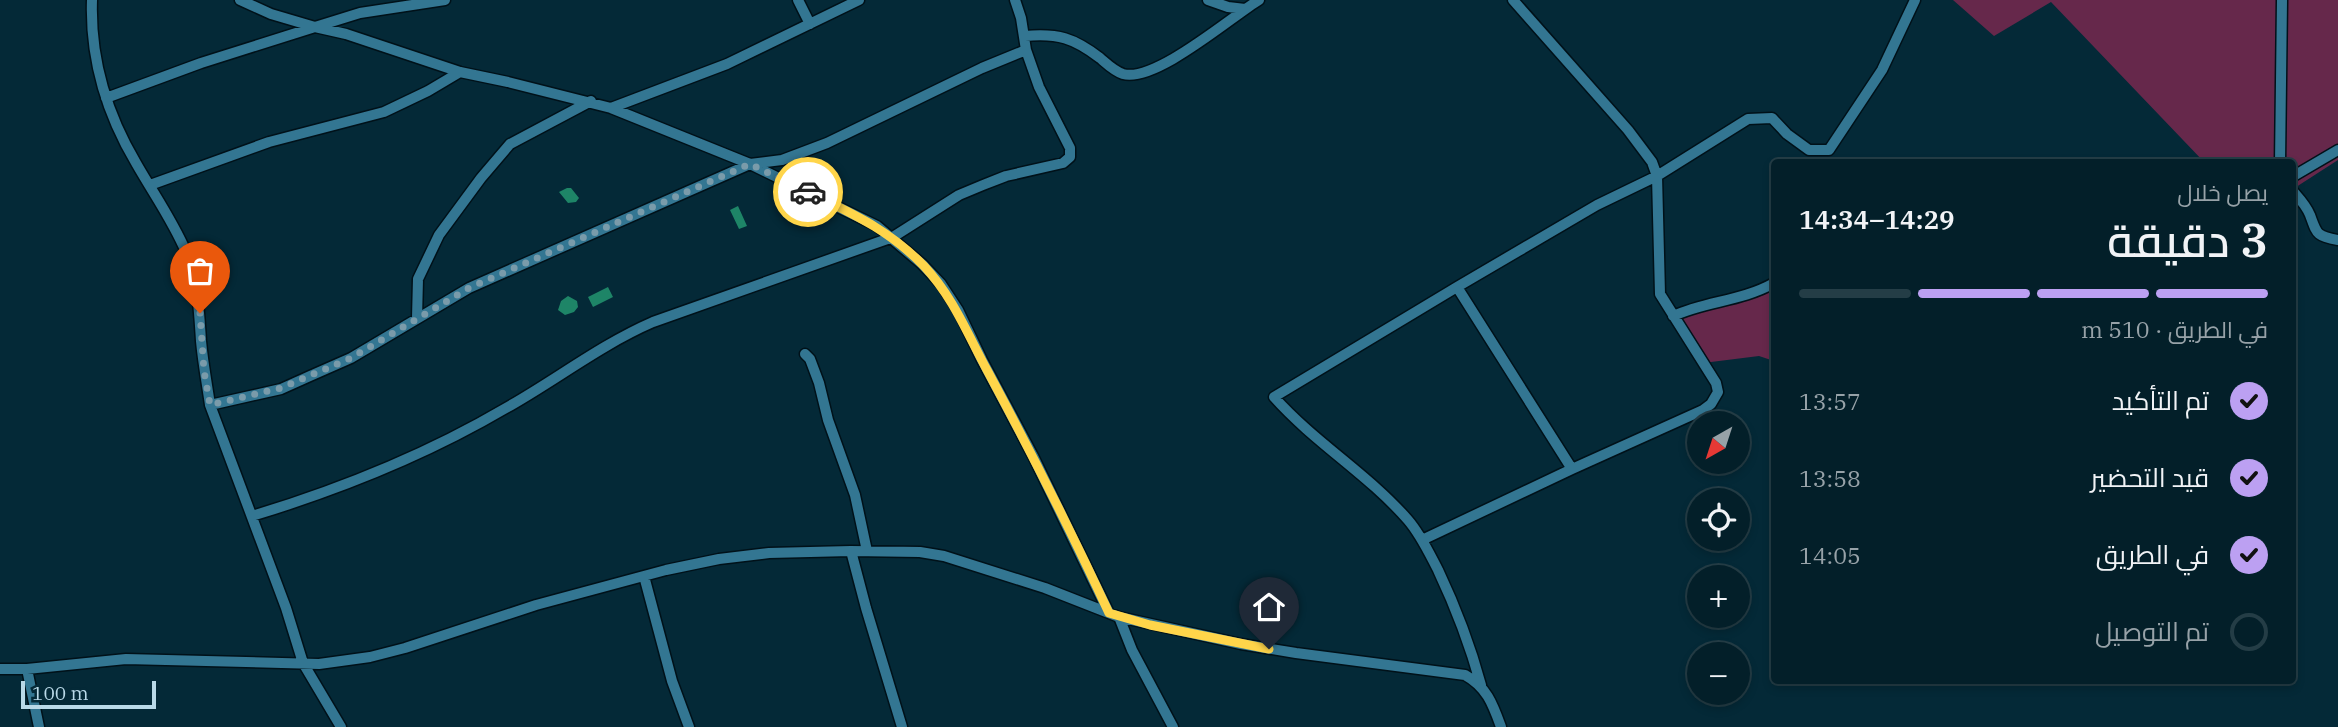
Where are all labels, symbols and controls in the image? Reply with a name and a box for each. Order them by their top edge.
courier [773,157,843,227]
icon: car [789,173,827,211]
text: يصل خلال [2177,177,2268,207]
text: 14:29–14:34 [1799,202,1955,236]
text: 3 دقيقة [2107,210,2268,270]
pin [170,241,230,313]
icon: bag [181,252,219,290]
text: في الطريق · 510 m [2081,314,2268,344]
icon: check [2230,382,2268,420]
text: تم التأكيد [2112,383,2209,417]
text: 13:57 [1799,386,1861,416]
north arrow [1687,411,1750,474]
map controls [1687,411,1750,705]
icon: check [2230,459,2268,497]
text: قيد التحضير [2091,460,2209,494]
text: 13:58 [1799,463,1861,493]
button: locate [1687,488,1750,551]
icon: check [2230,536,2268,574]
text: في الطريق [2096,537,2209,571]
text: 14:05 [1799,540,1861,570]
button: + [1687,565,1750,628]
pin [1239,577,1299,649]
icon: home [1250,588,1288,626]
text: تم التوصيل [2095,614,2209,648]
button: − [1687,642,1750,705]
scale bar [21,678,156,710]
text: 100 m [32,681,89,705]

